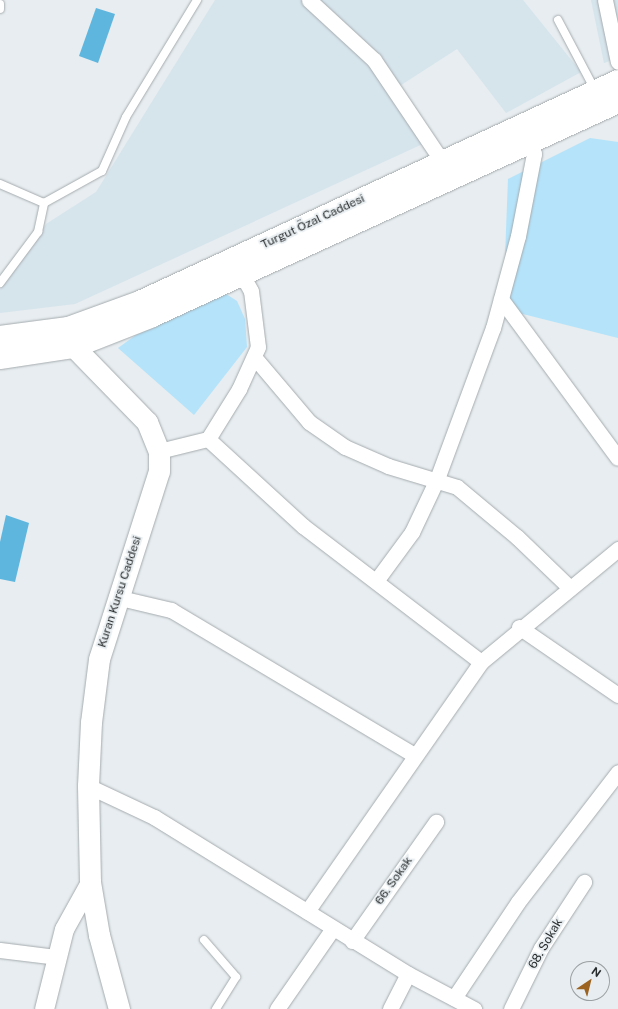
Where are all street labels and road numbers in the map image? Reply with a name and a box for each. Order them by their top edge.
street label: Turgut Özal Caddesi [259,192,367,252]
street label: Kuran Kursu Caddesi [95,535,145,649]
street label: 66. Sokak [372,854,416,908]
street label: 68. Sokak [526,916,566,972]

